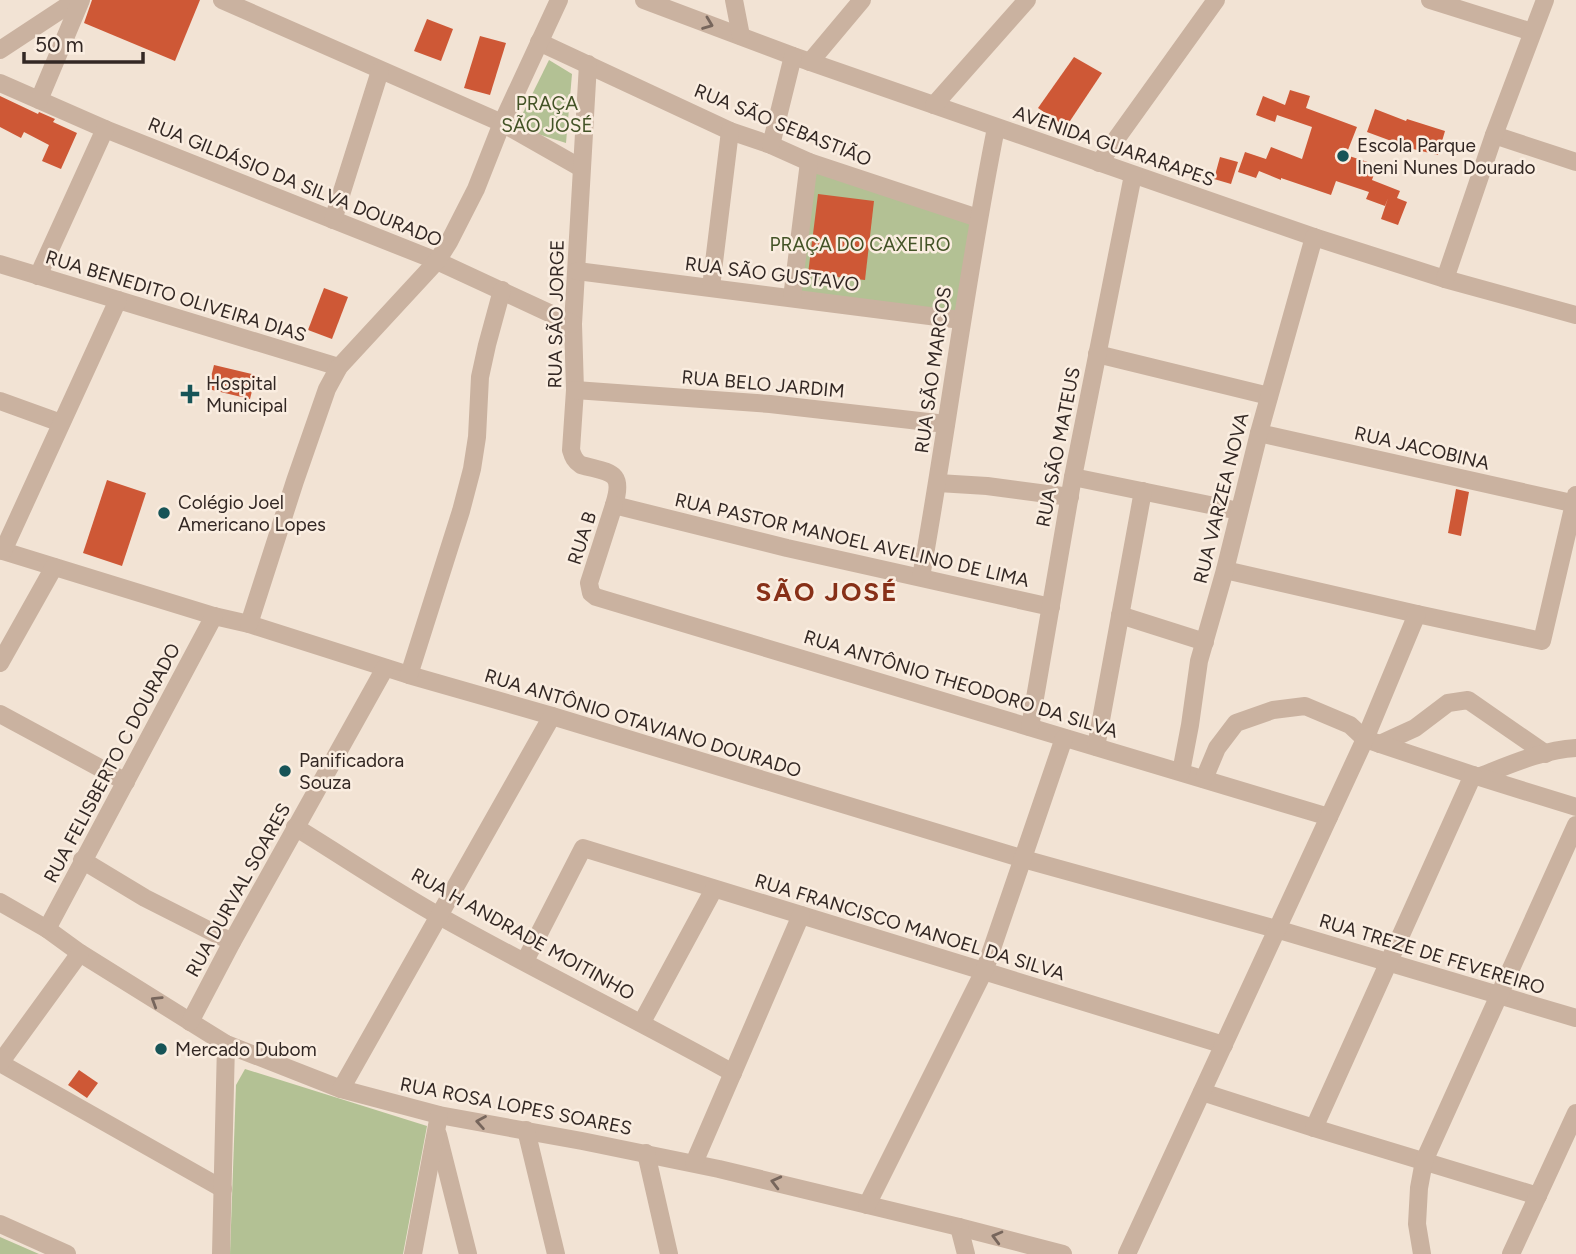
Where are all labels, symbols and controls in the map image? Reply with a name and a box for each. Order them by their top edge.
one-way arrow [702,16,714,30]
scale bar [24,21,144,65]
text: 50 m [35,32,84,57]
street label: RUA SÃO SEBASTIÃO [691,79,875,171]
park label: PRAÇA SÃO JOSÉ [501,92,593,137]
street label: AVENIDA GUARARAPES [1010,101,1218,191]
street label: RUA GILDÁSIO DA SILVA DOURADO [145,112,445,252]
place label: Escola Parque Ineni Nunes Dourado [1357,134,1536,179]
marker: Escola Parque Ineni Nunes Dourado [1335,148,1351,164]
park label: PRAÇA DO CAXEIRO [770,233,950,256]
street label: RUA SÃO JORGE [543,239,569,389]
street label: RUA BENEDITO OLIVEIRA DIAS [43,245,309,347]
street label: RUA SÃO GUSTAVO [684,252,860,296]
street label: RUA SÃO MARCOS [910,285,956,455]
street label: RUA BELO JARDIM [681,365,845,403]
street label: RUA SÃO MATEUS [1031,365,1085,529]
place label: Hospital Municipal [206,372,287,417]
marker: Hospital Municipal [180,384,200,404]
street label: RUA VARZEA NOVA [1189,410,1253,586]
street label: RUA JACOBINA [1352,421,1492,475]
street label: RUA PASTOR MANOEL AVELINO DE LIMA [673,488,1032,592]
place label: Colégio Joel Americano Lopes [178,491,326,536]
marker: Colégio Joel Americano Lopes [156,505,172,521]
street label: RUA B [563,509,601,567]
district label: SÃO JOSÉ [756,576,898,608]
street label: RUA ANTÔNIO THEODORO DA SILVA [801,625,1121,743]
street label: RUA FELISBERTO C DOURADO [39,639,185,887]
street label: RUA ANTÔNIO OTAVIANO DOURADO [482,664,804,782]
place label: Panificadora Souza [299,749,404,794]
marker: Panificadora Souza [277,763,293,779]
street label: RUA DURVAL SOARES [181,799,295,981]
street label: RUA H ANDRADE MOITINHO [407,863,639,1005]
street label: RUA FRANCISCO MANOEL DA SILVA [752,869,1068,985]
street label: RUA TREZE DE FEVEREIRO [1316,909,1548,999]
one-way arrow [150,996,163,1009]
place label: Mercado Dubom [175,1038,317,1061]
marker: Mercado Dubom [153,1041,169,1057]
street label: RUA ROSA LOPES SOARES [398,1072,634,1140]
one-way arrow [475,1115,487,1130]
one-way arrow [770,1176,782,1190]
one-way arrow [991,1230,1003,1245]

